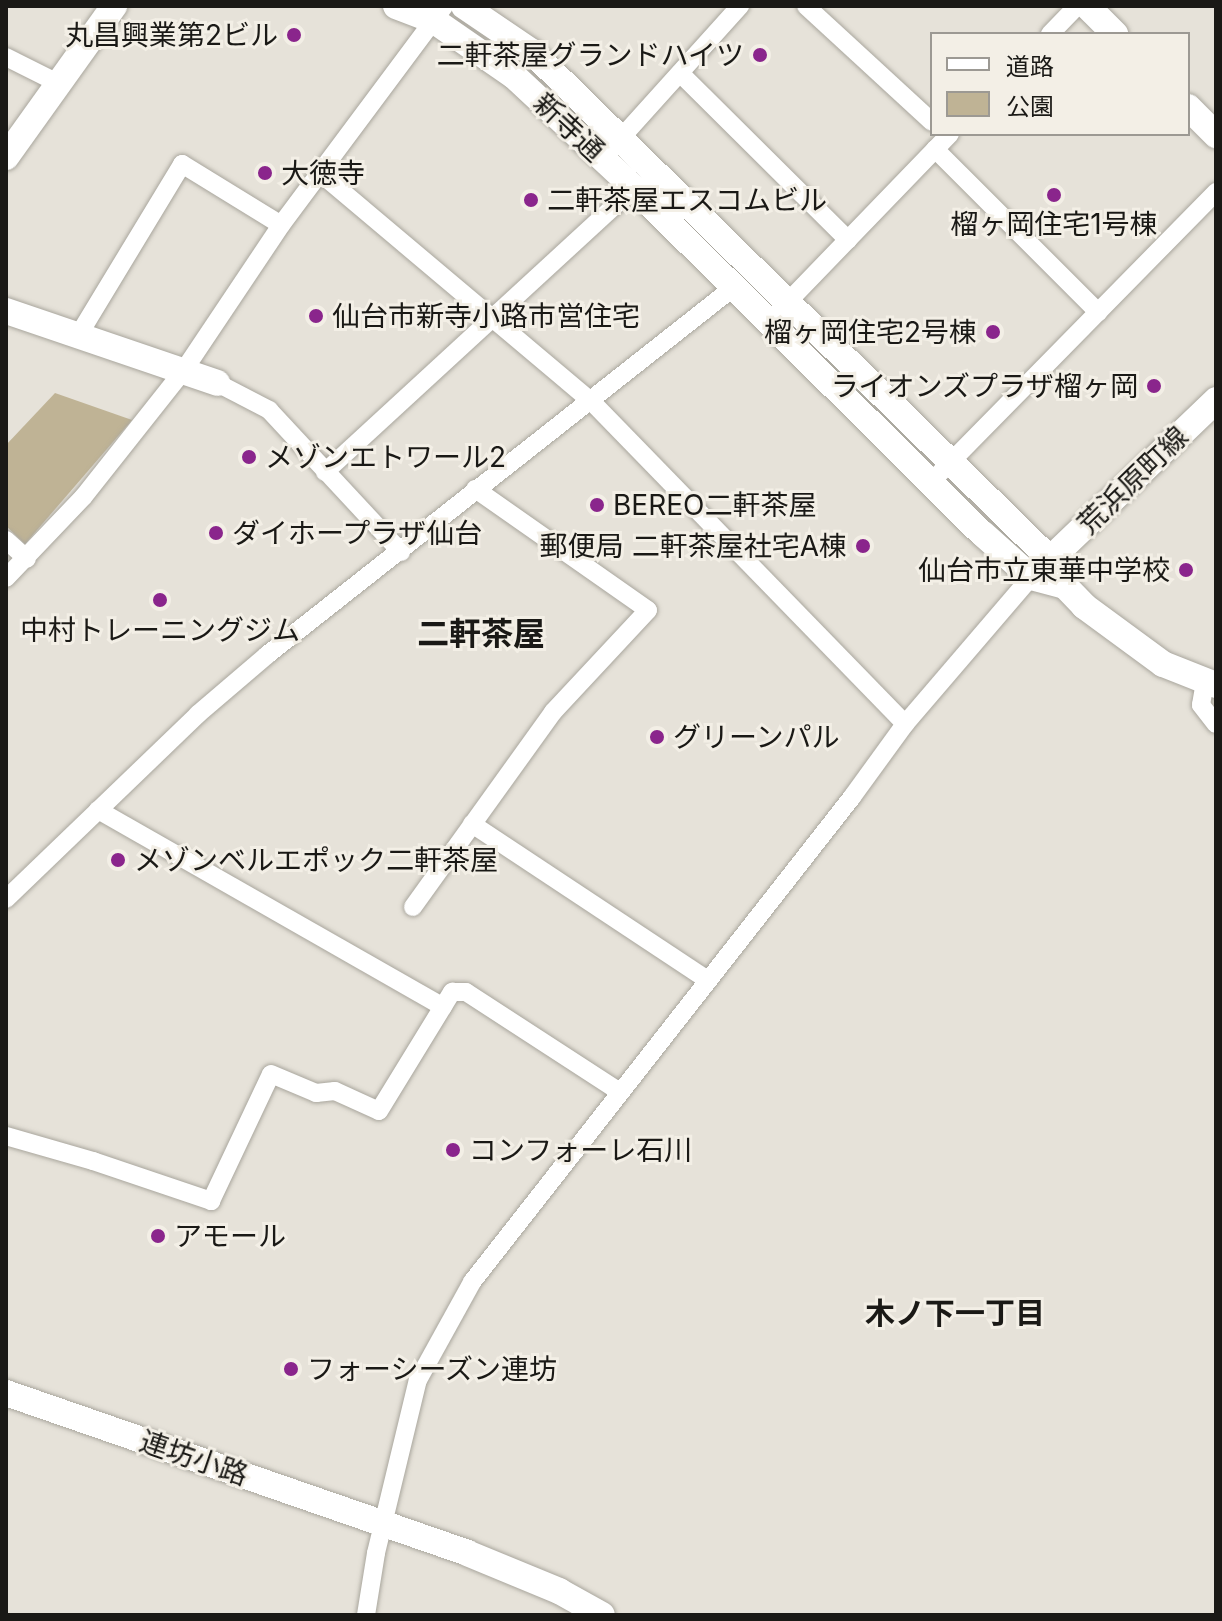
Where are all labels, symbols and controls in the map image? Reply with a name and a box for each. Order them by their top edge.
place label: 丸昌興業第2ビル [65,18,278,52]
marker: 丸昌興業第2ビル [285,26,303,44]
legend [930,32,1190,136]
place label: 二軒茶屋グランドハイツ [436,38,744,72]
marker: 二軒茶屋グランドハイツ [751,46,769,64]
text: 道路 [1006,52,1054,81]
street label: 新寺通 [527,86,611,168]
text: 公園 [1006,92,1054,121]
place label: 大徳寺 [281,156,365,190]
marker: 大徳寺 [256,164,274,182]
place label: 二軒茶屋エスコムビル [547,183,827,217]
marker: 榴ヶ岡住宅1号棟 [1045,186,1063,204]
marker: 二軒茶屋エスコムビル [522,191,540,209]
place label: 榴ヶ岡住宅1号棟 [950,207,1158,241]
place label: 仙台市新寺小路市営住宅 [332,299,640,333]
marker: 仙台市新寺小路市営住宅 [307,307,325,325]
place label: 榴ヶ岡住宅2号棟 [764,315,977,349]
marker: 榴ヶ岡住宅2号棟 [984,323,1002,341]
place label: ライオンズプラザ榴ヶ岡 [830,369,1138,403]
marker: ライオンズプラザ榴ヶ岡 [1145,377,1163,395]
street label: 荒浜原町線 [1071,419,1195,541]
place label: メゾンエトワール2 [265,440,506,474]
marker: メゾンエトワール2 [240,448,258,466]
place label: BEREO二軒茶屋 [613,488,816,522]
marker: BEREO二軒茶屋 [588,496,606,514]
place label: ダイホープラザ仙台 [232,516,484,550]
marker: ダイホープラザ仙台 [207,524,225,542]
place label: 郵便局 二軒茶屋社宅A棟 [540,529,847,563]
marker: 郵便局 二軒茶屋社宅A棟 [854,537,872,555]
place label: 仙台市立東華中学校 [918,553,1170,587]
marker: 仙台市立東華中学校 [1177,561,1195,579]
marker: 中村トレーニングジム [151,591,169,609]
place label: 中村トレーニングジム [20,613,300,647]
district label: 二軒茶屋 [417,615,545,653]
place label: グリーンパル [673,720,841,754]
marker: グリーンパル [648,728,666,746]
place label: メゾンベルエポック二軒茶屋 [134,843,498,877]
marker: メゾンベルエポック二軒茶屋 [109,851,127,869]
place label: コンフォーレ石川 [469,1133,693,1167]
marker: コンフォーレ石川 [444,1141,462,1159]
place label: アモール [174,1219,286,1253]
marker: アモール [149,1227,167,1245]
district label: 木ノ下一丁目 [865,1295,1045,1331]
place label: フォーシーズン連坊 [307,1352,559,1386]
marker: フォーシーズン連坊 [282,1360,300,1378]
street label: 連坊小路 [136,1424,252,1492]

